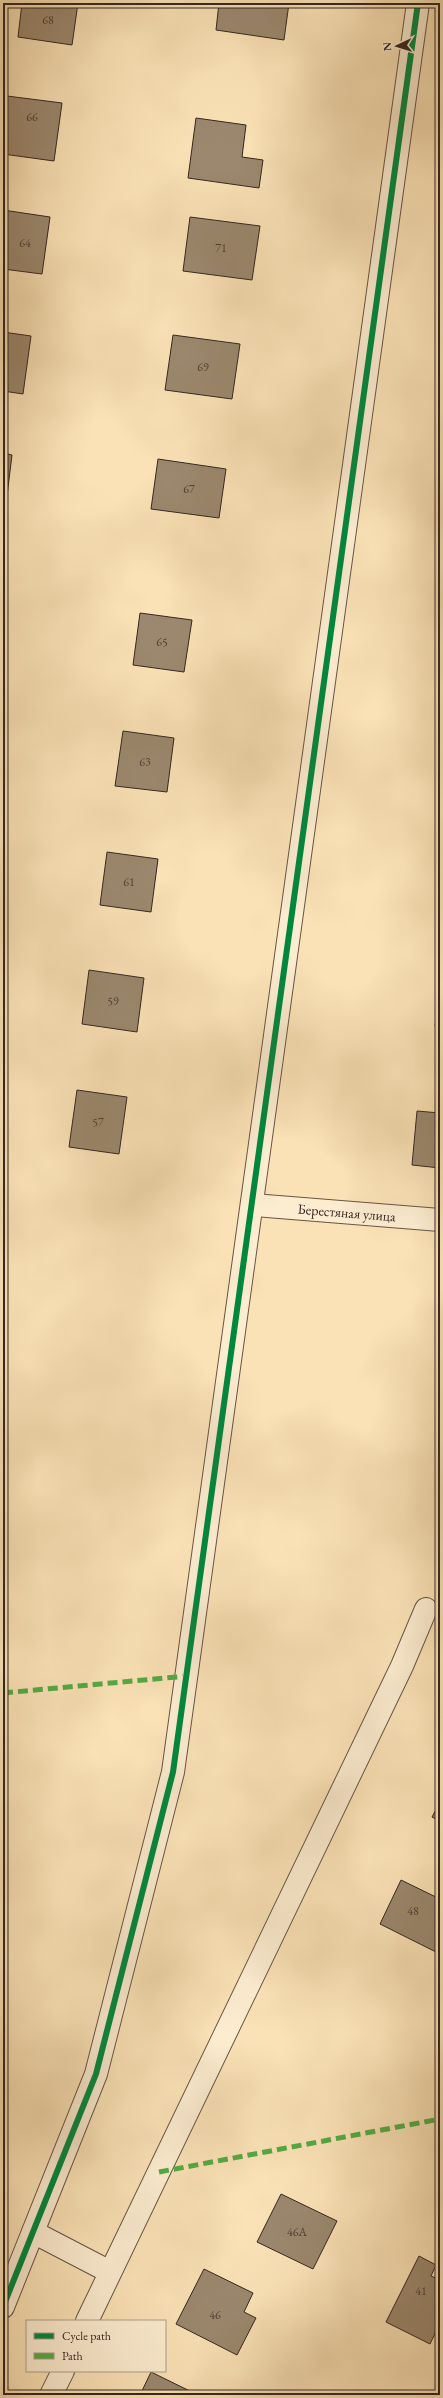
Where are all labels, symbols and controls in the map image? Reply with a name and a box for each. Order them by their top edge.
house number: 68 [42,12,54,28]
north arrow [377,26,417,66]
text: N [380,42,394,52]
house number: 66 [26,109,38,125]
house number: 64 [19,235,31,251]
house number: 71 [215,240,227,256]
house number: 69 [197,359,209,375]
house number: 67 [183,481,195,497]
house number: 65 [156,634,168,650]
house number: 63 [139,754,151,770]
house number: 61 [123,874,135,890]
house number: 59 [107,993,119,1009]
house number: 57 [92,1114,104,1130]
street label: Берестяная улица [297,1200,397,1225]
house number: 48 [407,1903,419,1919]
house number: 46А [287,2224,308,2240]
house number: 41 [415,2283,427,2299]
house number: 46 [209,2307,221,2323]
legend [26,2320,166,2372]
text: Cycle path [62,2328,111,2344]
text: Path [62,2348,83,2364]

